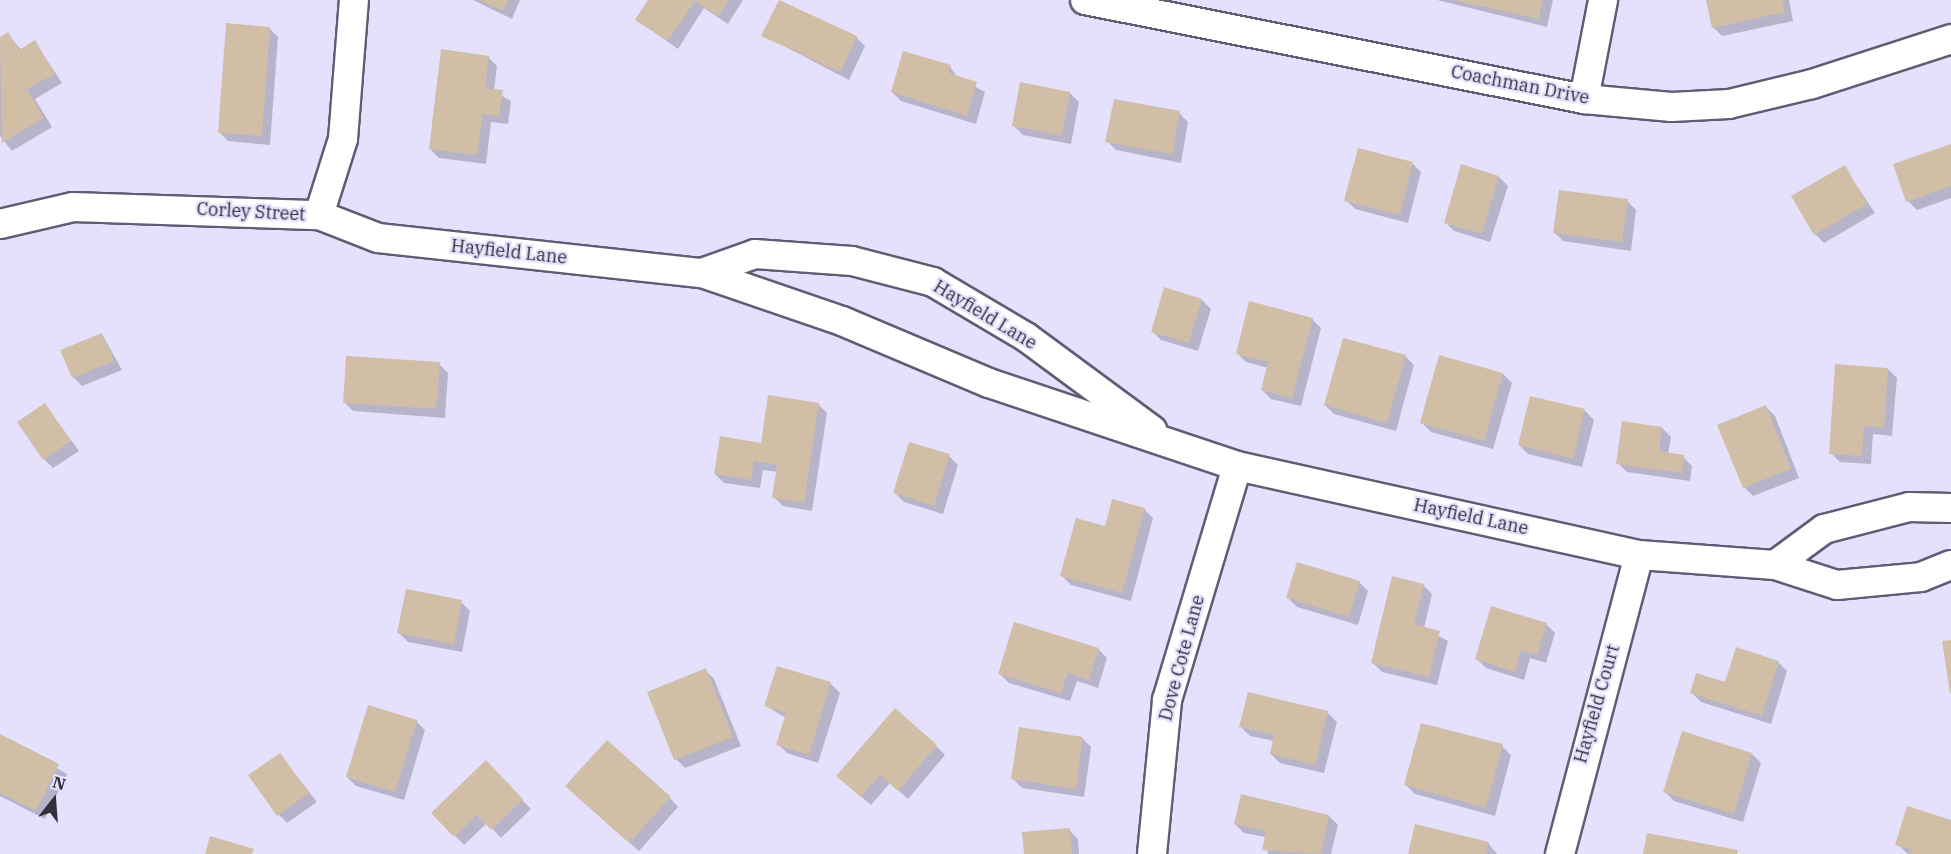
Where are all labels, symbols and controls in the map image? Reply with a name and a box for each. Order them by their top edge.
street label: Coachman Drive [1449,61,1591,109]
street label: Corley Street [196,198,306,226]
street label: Hayfield Lane [450,235,568,269]
street label: Hayfield Lane [929,276,1041,354]
street label: Hayfield Lane [1412,494,1530,540]
street label: Dove Cote Lane [1155,593,1209,723]
street label: Hayfield Court [1570,642,1624,766]
north arrow [24,770,84,830]
text: N [50,771,68,794]

